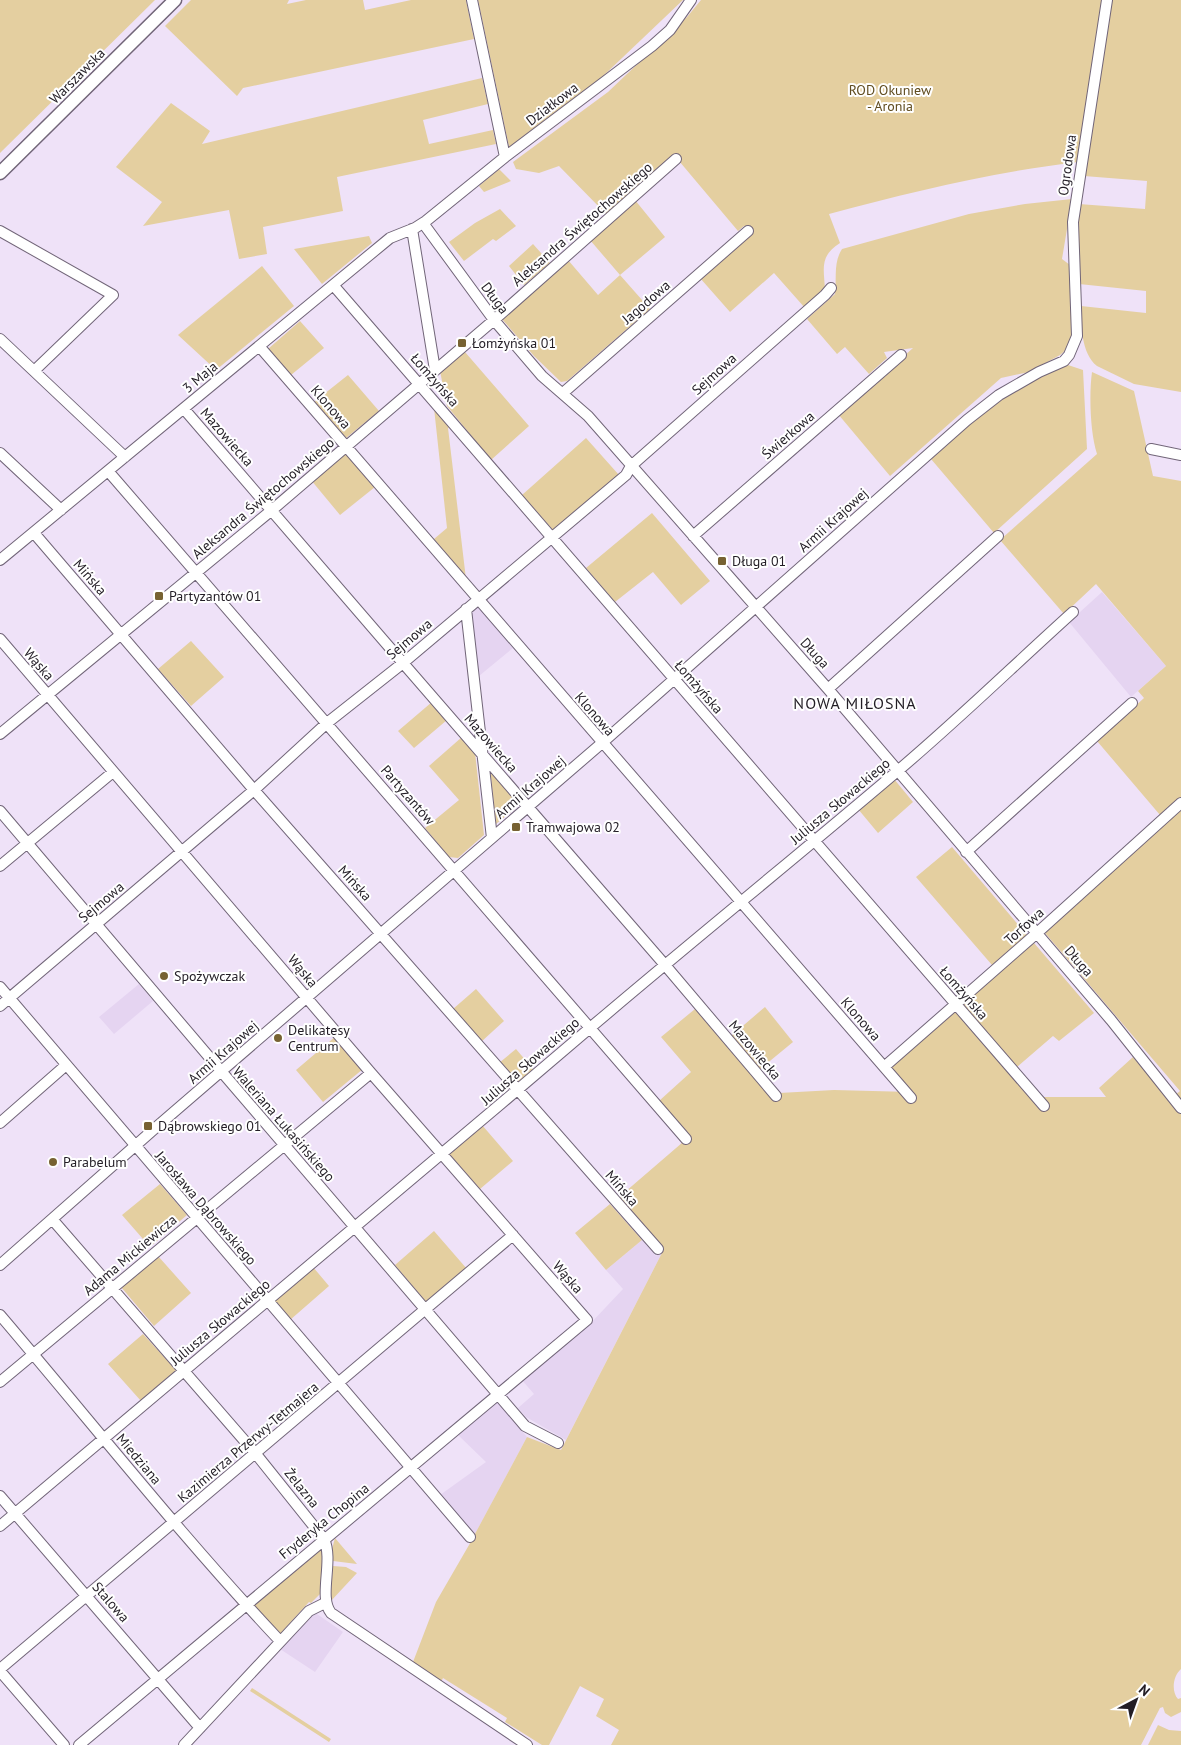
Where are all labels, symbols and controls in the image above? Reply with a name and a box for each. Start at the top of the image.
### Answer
street label: Warszawska [45,44,109,108]
street label: Działkowa [522,78,582,130]
park label: ROD Okuniew - Aronia [849,81,932,115]
street label: Ogrodowa [1054,133,1080,197]
street label: Aleksandra Świętochowskiego [508,158,656,290]
street label: Jagodowa [617,276,674,329]
street label: Długa [477,279,513,318]
place label: Łomżyńska 01 [472,334,556,352]
marker: Łomżyńska 01 [456,337,468,349]
street label: Sejmowa [688,349,740,399]
street label: Łomżyńska [407,350,463,411]
street label: 3 Maja [179,357,221,397]
street label: Klonowa [307,381,355,433]
street label: Mazowiecka [196,404,258,470]
street label: Świerkowa [758,407,818,463]
street label: Aleksandra Świętochowskiego [188,433,338,563]
street label: Armii Krajowej [794,484,872,556]
place label: Długa 01 [732,552,786,570]
street label: Mińska [69,555,111,599]
marker: Długa 01 [716,555,728,567]
place label: Partyzantów 01 [169,587,261,605]
marker: Partyzantów 01 [153,590,165,602]
street label: Sejmowa [382,615,436,663]
street label: Długa [797,634,834,672]
street label: Wąska [20,644,58,684]
street label: Łomżyńska [671,657,727,718]
street label: Klonowa [571,688,619,740]
district label: NOWA MIŁOSNA [793,693,917,713]
street label: Mazowiecka [460,710,522,776]
street label: Armii Krajowej [491,752,569,822]
street label: Juliusza Słowackiego [786,754,894,849]
street label: Partyzantów [377,761,439,829]
place label: Tramwajowa 02 [526,818,620,836]
marker: Tramwajowa 02 [510,821,522,833]
street label: Mińska [334,861,376,905]
street label: Sejmowa [74,878,128,926]
street label: Torfowa [1000,904,1048,948]
street label: Długa [1061,942,1097,980]
street label: Wąska [284,951,322,991]
street label: Łomżyńska [936,963,992,1024]
place label: Spożywczak [174,967,245,985]
marker: Spożywczak [158,970,170,982]
street label: Klonowa [837,993,885,1045]
street label: Juliusza Słowackiego [476,1013,583,1109]
street label: Mazowiecka [725,1016,785,1084]
street label: Armii Krajowej [184,1017,262,1087]
place label: Delikatesy Centrum [288,1021,350,1055]
marker: Delikatesy Centrum [272,1032,284,1044]
street label: Waleriana Łukasińskiego [229,1063,339,1185]
place label: Dąbrowskiego 01 [158,1117,261,1135]
marker: Dąbrowskiego 01 [142,1120,154,1132]
street label: Jarosława Dąbrowskiego [151,1146,261,1269]
place label: Parabelum [63,1153,127,1171]
marker: Parabelum [47,1156,59,1168]
street label: Mińska [601,1166,643,1210]
street label: Adama Mickiewicza [80,1211,180,1299]
street label: Wąska [549,1257,587,1297]
street label: Juliusza Słowackiego [166,1275,274,1370]
street label: Kazimierza Przerwy-Tetmajera [174,1378,322,1506]
street label: Miedziana [112,1430,166,1488]
street label: Żelazna [281,1464,323,1512]
street label: Fryderyka Chopina [275,1479,373,1563]
street label: Stalowa [89,1578,134,1626]
north arrow [1111,1675,1161,1725]
text: N [1135,1680,1154,1700]

